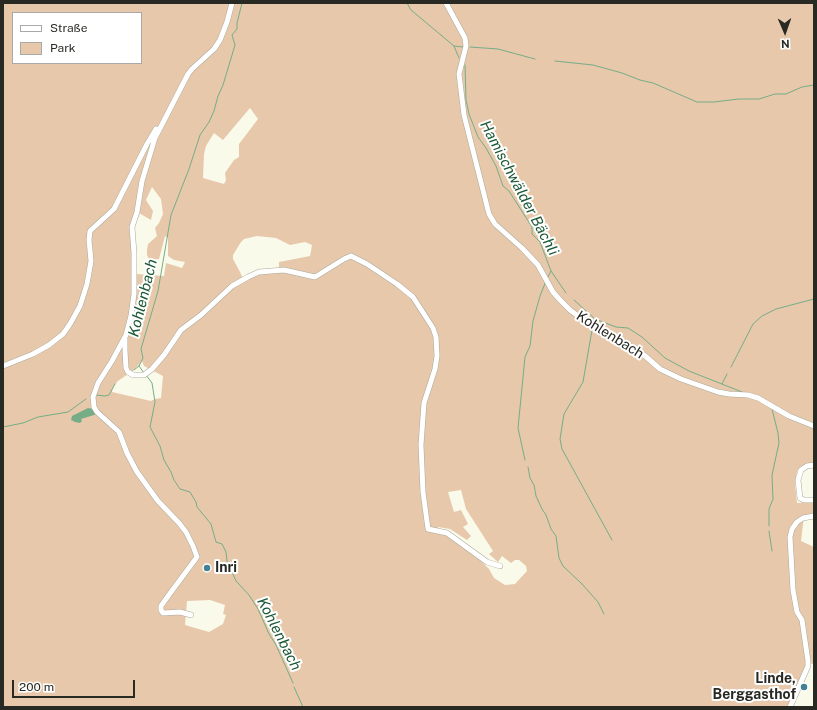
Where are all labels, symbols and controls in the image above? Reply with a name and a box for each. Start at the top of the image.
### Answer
legend [12,12,142,64]
north arrow [765,12,805,52]
text: Straße [50,21,87,35]
text: N [781,38,790,50]
text: Park [50,41,76,55]
water label: Hamischwälder Bächli [476,118,562,258]
water label: Kohlenbach [125,257,161,339]
street label: Kohlenbach [573,308,647,362]
place label: Inri [215,560,237,576]
marker: Inri [202,563,212,573]
water label: Kohlenbach [253,595,305,673]
place label: Linde, Berggasthof [713,671,796,704]
scale bar [14,672,137,698]
text: 200 m [19,680,54,694]
marker: Linde, Berggasthof [799,682,809,692]

